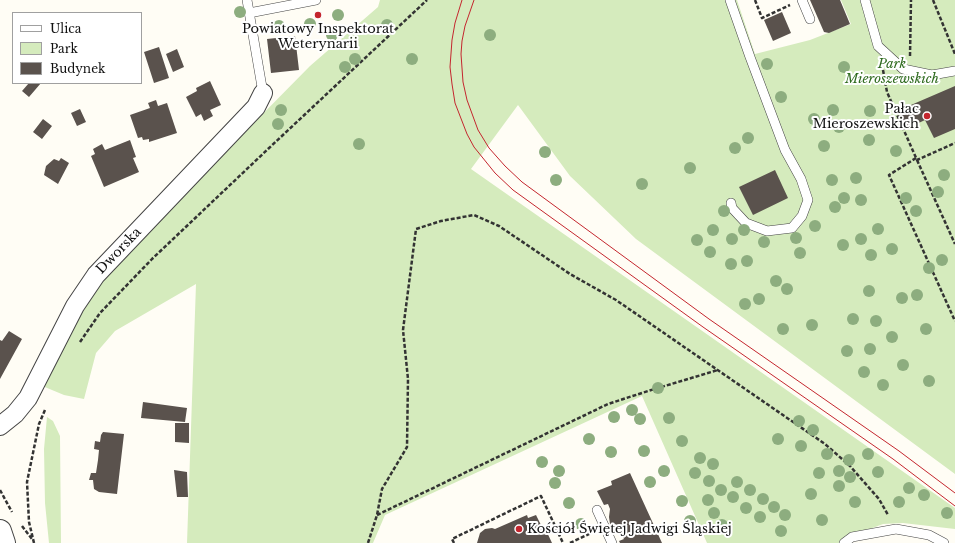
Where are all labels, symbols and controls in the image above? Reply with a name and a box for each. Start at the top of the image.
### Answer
marker: Powiatowy Inspektorat Weterynarii [313,10,323,20]
legend [12,12,142,84]
text: Ulica [50,21,81,36]
place label: Powiatowy Inspektorat Weterynarii [242,21,394,52]
text: Park [50,41,78,56]
park label: Park Mieroszewskich [845,56,939,87]
text: Budynek [50,61,105,76]
place label: Pałac Mieroszewskich [813,101,919,132]
marker: Pałac Mieroszewskich [922,111,932,121]
street label: Dworska [93,225,145,277]
place label: Kościół Świętej Jadwigi Śląskiej [527,521,732,537]
marker: Kościół Świętej Jadwigi Śląskiej [514,524,524,534]

